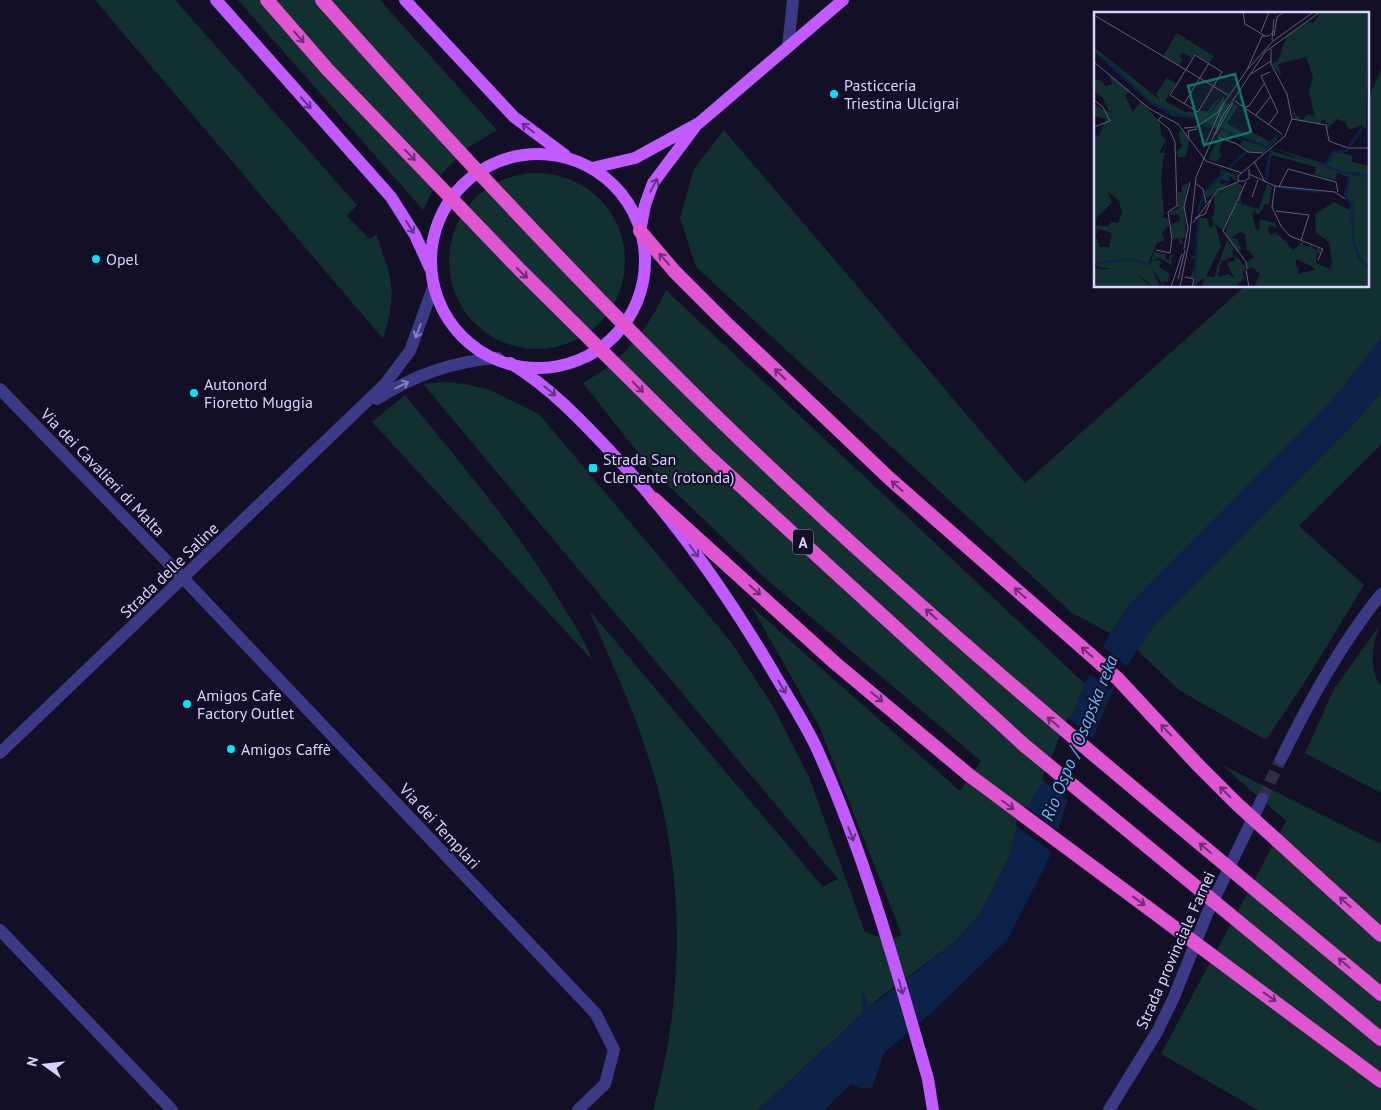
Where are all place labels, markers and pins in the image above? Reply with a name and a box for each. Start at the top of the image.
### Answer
place label: Pasticceria Triestina Ulcigrai [844,75,959,113]
marker: Pasticceria Triestina Ulcigrai [828,88,840,100]
place label: Opel [106,249,139,269]
marker: Opel [90,253,102,265]
place label: Autonord Fioretto Muggia [204,374,313,412]
marker: Autonord Fioretto Muggia [188,387,200,399]
place label: Strada San Clemente (rotonda) [603,449,735,487]
marker: Strada San Clemente (rotonda) [587,462,599,474]
place label: Amigos Cafe Factory Outlet [197,685,295,723]
marker: Amigos Cafe Factory Outlet [181,698,193,710]
place label: Amigos Caffè [241,739,331,759]
marker: Amigos Caffè [225,743,237,755]

